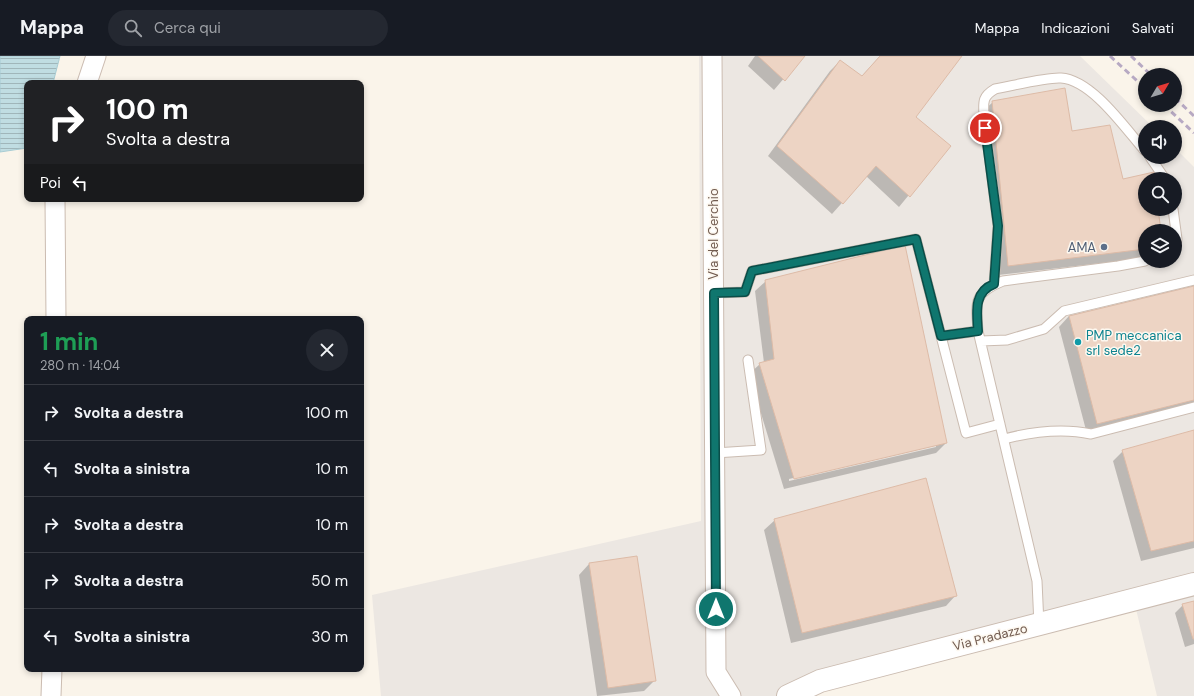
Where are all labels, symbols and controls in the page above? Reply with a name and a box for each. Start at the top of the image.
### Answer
search box [108,10,388,46]
text: Mappa [20,15,84,40]
icon: search [122,17,144,39]
text: Cerca qui [154,18,221,38]
text: Mappa [975,19,1019,37]
text: Indicazioni [1041,19,1110,37]
text: Salvati [1132,19,1174,37]
north arrow [1138,68,1182,112]
map controls [1138,68,1182,268]
text: 100 m [106,91,189,128]
icon: right [40,96,92,148]
pin [968,111,1002,145]
icon: arrive [974,117,996,139]
button: sound [1138,120,1182,164]
text: Svolta a destra [106,127,230,151]
icon: left [69,172,91,194]
button: search [1138,172,1182,216]
text: Poi [40,173,61,193]
street label: Via del Cerchio [705,188,722,280]
button: layers [1138,224,1182,268]
place label: AMA [1068,239,1096,256]
marker: AMA [1099,242,1109,252]
text: 1 min [40,326,98,357]
place label: PMP meccanica srl sede2 [1086,327,1181,359]
button: close [306,329,348,371]
marker: PMP meccanica srl sede2 [1073,337,1083,347]
text: 280 m · 14:04 [40,357,120,374]
icon: right [40,402,62,424]
text: Svolta a destra [74,403,184,423]
text: 100 m [305,403,348,423]
icon: left [40,458,62,480]
text: Svolta a sinistra [74,459,190,479]
text: 10 m [316,459,348,479]
icon: right [40,514,62,536]
text: Svolta a destra [74,515,184,535]
text: 10 m [316,515,348,535]
icon: right [40,570,62,592]
text: Svolta a destra [74,571,184,591]
text: 50 m [311,571,348,591]
position arrow [695,588,737,630]
street label: Via Pradazzo [951,619,1030,655]
icon: left [40,626,62,648]
text: Svolta a sinistra [74,627,190,647]
text: 30 m [312,627,348,647]

